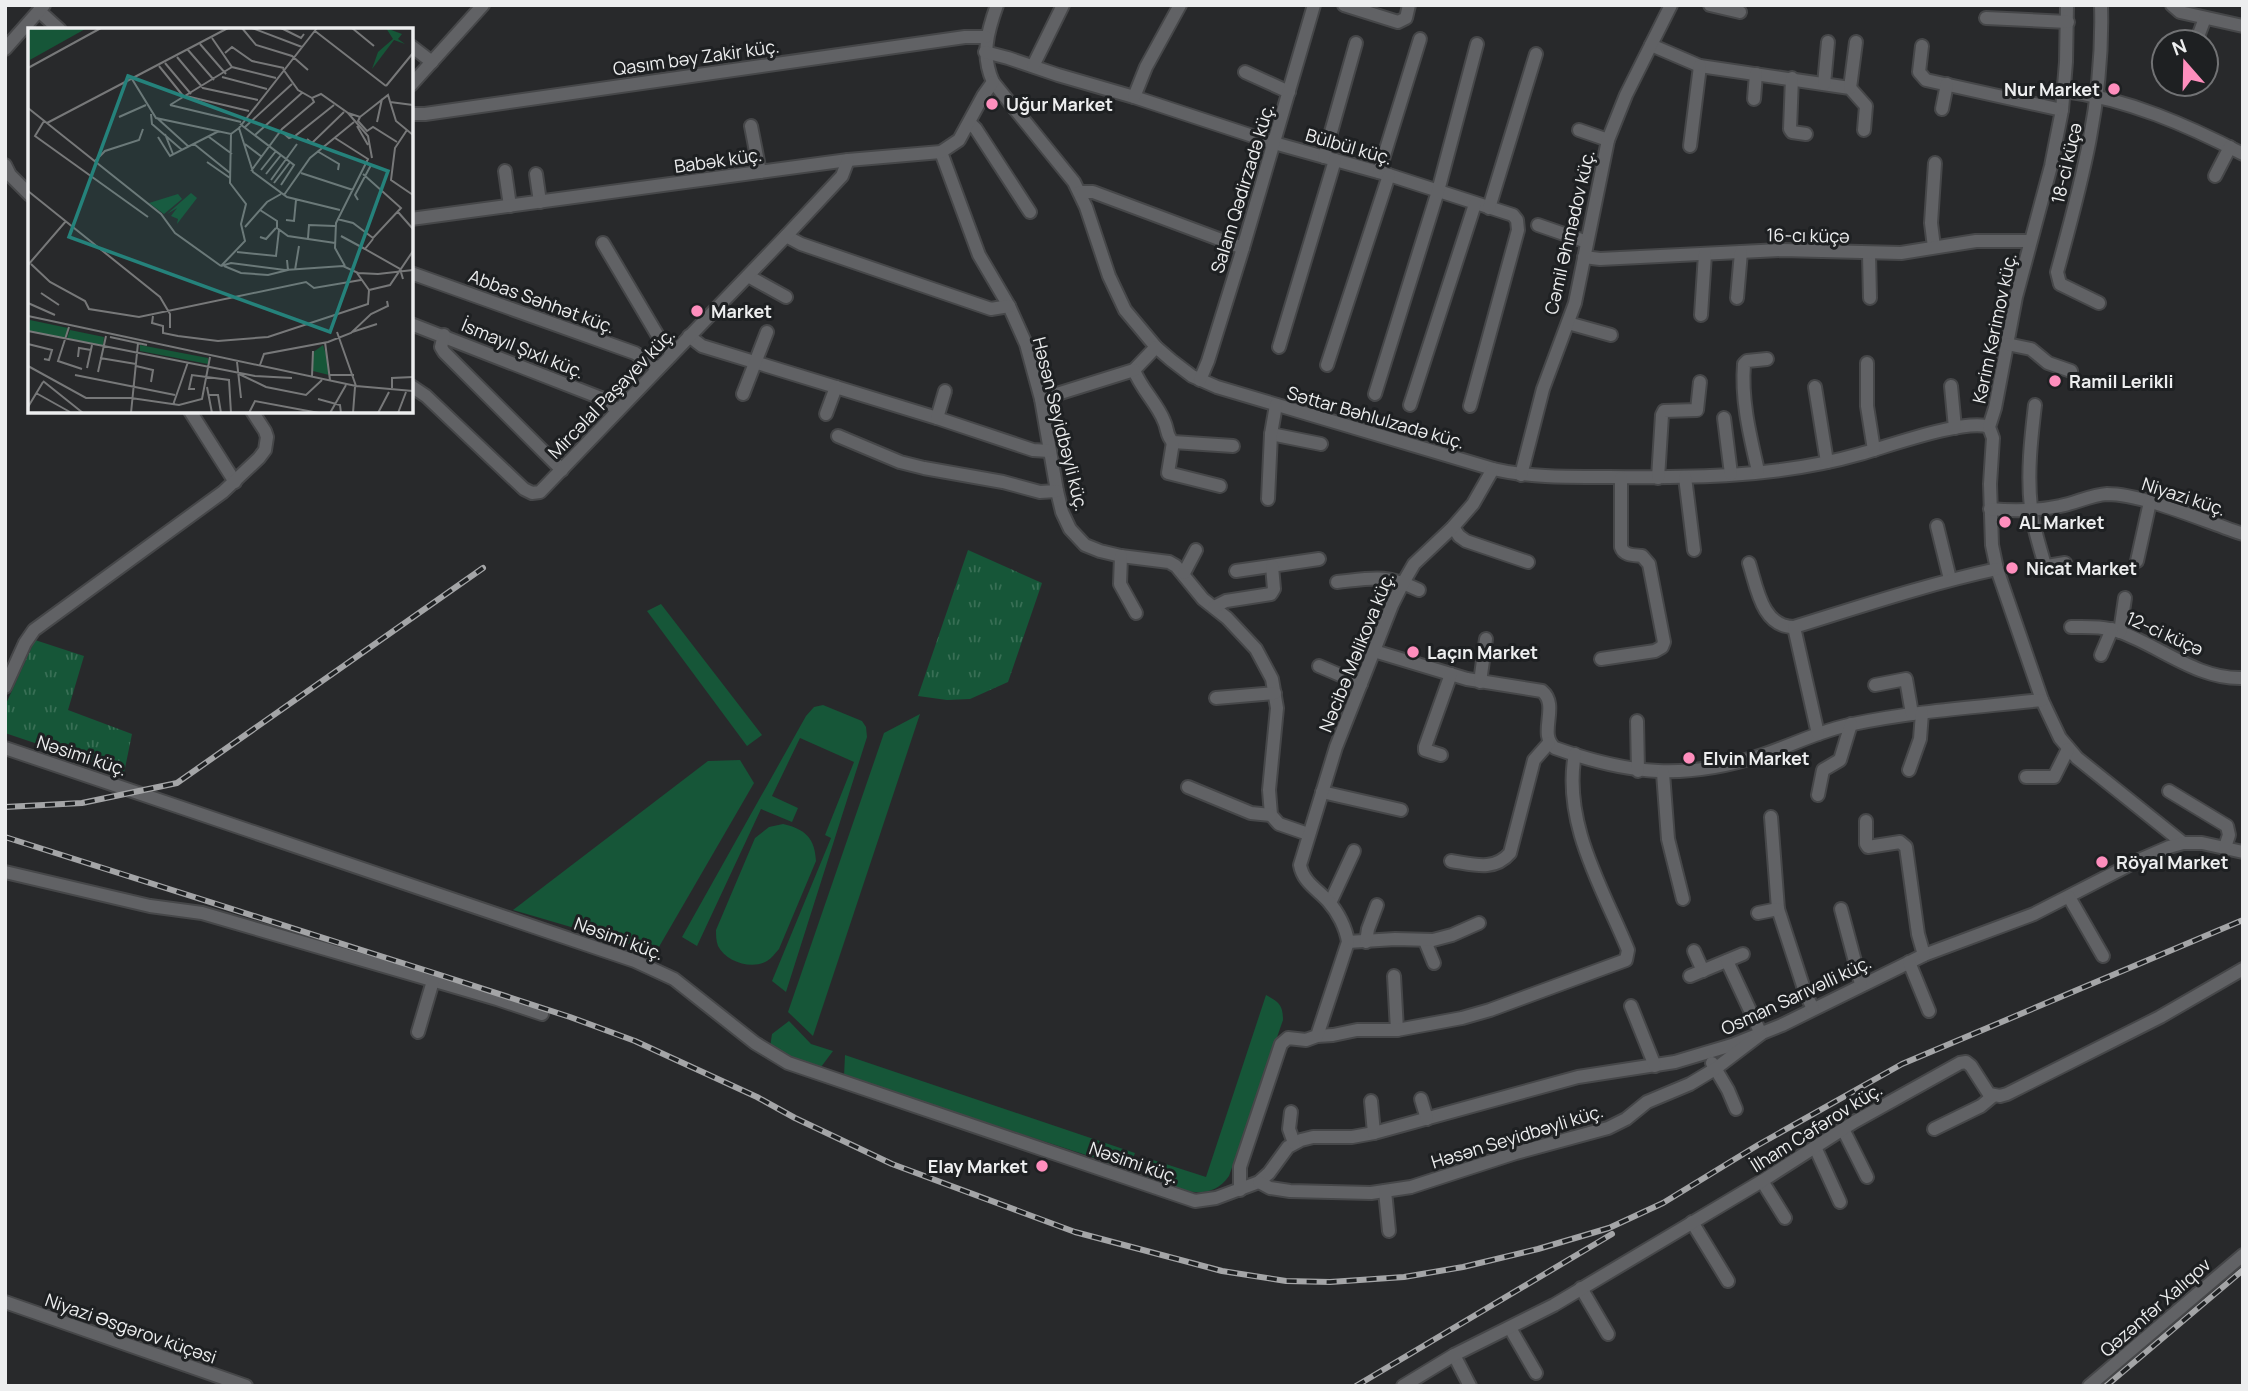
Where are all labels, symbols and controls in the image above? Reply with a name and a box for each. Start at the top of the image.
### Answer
inset map [28,28,413,413]
north arrow [2150,28,2220,98]
text: N [2168,32,2190,62]
street label: Qasım bəy Zakir küç. [611,33,781,81]
place label: Nur Market [2004,77,2100,101]
marker: Nur Market [2106,81,2122,97]
place label: Uğur Market [1006,92,1113,116]
marker: Uğur Market [984,96,1000,112]
street label: Salam Qədirzadə küç. [1205,100,1279,276]
street label: 18-ci küçə [2045,120,2087,206]
street label: Bülbül küç. [1303,122,1395,170]
street label: Babək küç. [672,142,764,178]
street label: Cəmil Əhmədov küç. [1538,147,1600,317]
street label: 16-cı küçə [1766,222,1850,248]
street label: Kərim Kərimov küç. [1966,251,2022,405]
street label: Abbas Səhhət küç. [466,263,618,339]
place label: Market [711,299,772,323]
marker: Market [689,303,705,319]
street label: İsmayıl Şıxlı küç. [458,312,588,384]
street label: Mircəlal Paşayev küç. [542,322,680,464]
street label: Həsən Seyidbəyli küç. [1028,334,1094,514]
place label: Ramil Lerikli [2069,369,2174,393]
marker: Ramil Lerikli [2047,373,2063,389]
street label: Səttar Bəhlulzadə küç. [1284,380,1468,454]
street label: Niyazi küç. [2139,471,2229,521]
place label: AL Market [2019,510,2104,534]
marker: AL Market [1997,514,2013,530]
place label: Nicat Market [2026,556,2137,580]
marker: Nicat Market [2004,560,2020,576]
street label: Nəcibə Məlikova küç. [1313,568,1399,736]
street label: 12-ci küçə [2123,605,2207,661]
place label: Laçın Market [1427,640,1538,664]
marker: Laçın Market [1405,644,1421,660]
street label: Nəsimi küç. [34,729,130,781]
place label: Elvin Market [1703,746,1810,770]
marker: Elvin Market [1681,750,1697,766]
place label: Röyal Market [2116,850,2228,874]
marker: Röyal Market [2094,854,2110,870]
street label: Nəsimi küç. [571,911,667,965]
street label: Osman Sarıvəlli küç. [1717,950,1875,1040]
street label: İlham Cəfərov küç. [1746,1077,1886,1177]
street label: Həsən Seyidbəyli küç. [1428,1098,1606,1174]
street label: Nəsimi küç. [1086,1135,1182,1189]
place label: Elay Market [928,1154,1028,1178]
marker: Elay Market [1034,1158,1050,1174]
street label: Qəzənfər Xalıqov [2095,1252,2215,1362]
street label: Niyazi Əsgərov küçəsi [42,1287,220,1369]

